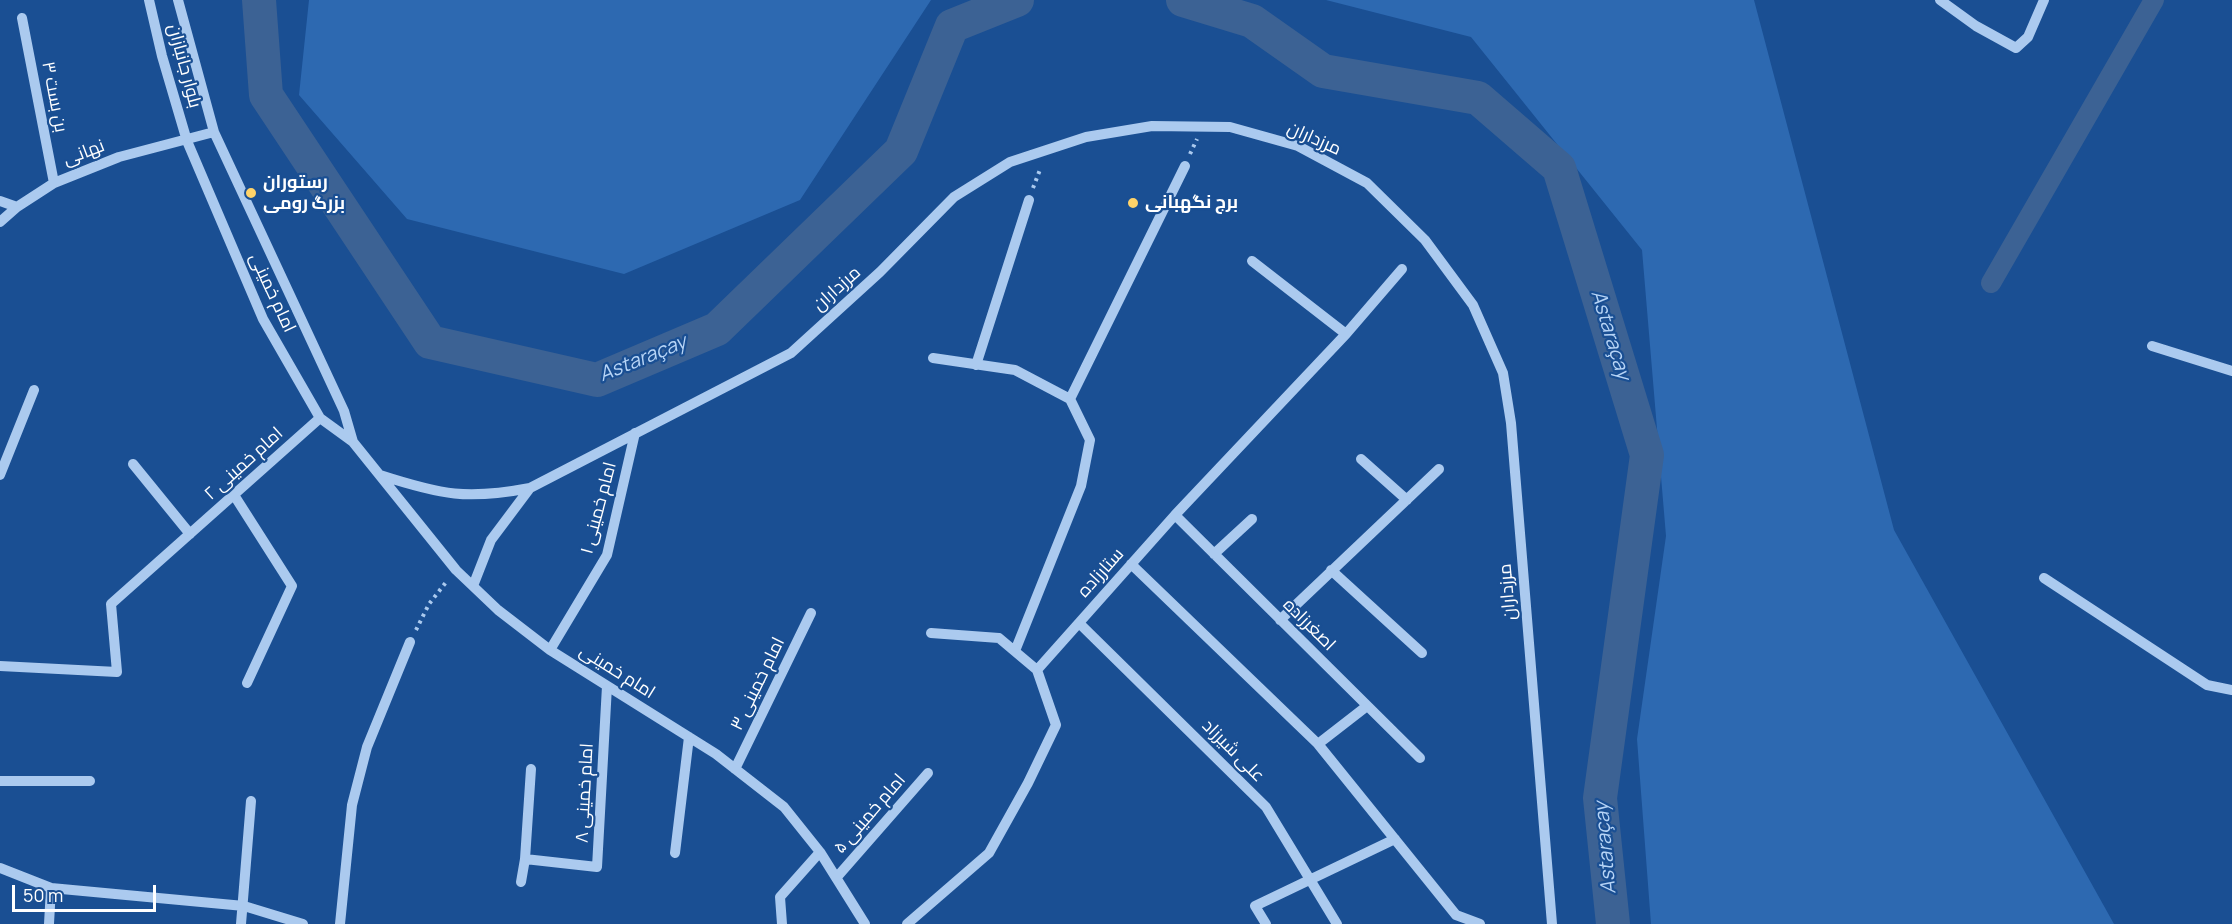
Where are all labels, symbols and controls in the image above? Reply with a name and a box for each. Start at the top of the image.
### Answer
street label: بلوار جانبازان [162,22,206,110]
street label: بن بست ۳ [37,60,71,134]
street label: مرزداران [1284,118,1344,160]
street label: نهانی [60,135,108,171]
place label: رستوران بزرگ رومی [263,172,345,214]
marker: رستوران بزرگ رومی [244,186,258,200]
place label: برج نگهبانی [1145,192,1238,214]
marker: برج نگهبانی [1126,196,1140,210]
street label: امام خمینی [244,250,300,336]
street label: مرزداران [809,262,865,316]
water label: Astaraçay [1585,287,1635,383]
water label: Astaraçay [596,331,690,387]
street label: امام خمینی ۲ [200,423,288,505]
street label: امام خمینی ۱ [576,460,622,556]
street label: ستارزاده [1073,544,1129,602]
street label: مرزداران [1495,563,1521,621]
street label: اصغرزاده [1278,594,1340,656]
street label: امام خمینی ۳ [726,634,790,734]
street label: امام خمینی [575,640,659,704]
street label: علی شیرزاد [1197,715,1269,787]
street label: امام خمینی ۸ [572,742,598,844]
street label: امام خمینی ۵ [829,770,911,858]
water label: Astaraçay [1590,801,1622,895]
scale bar [15,873,159,911]
text: 50 m [23,883,63,907]

